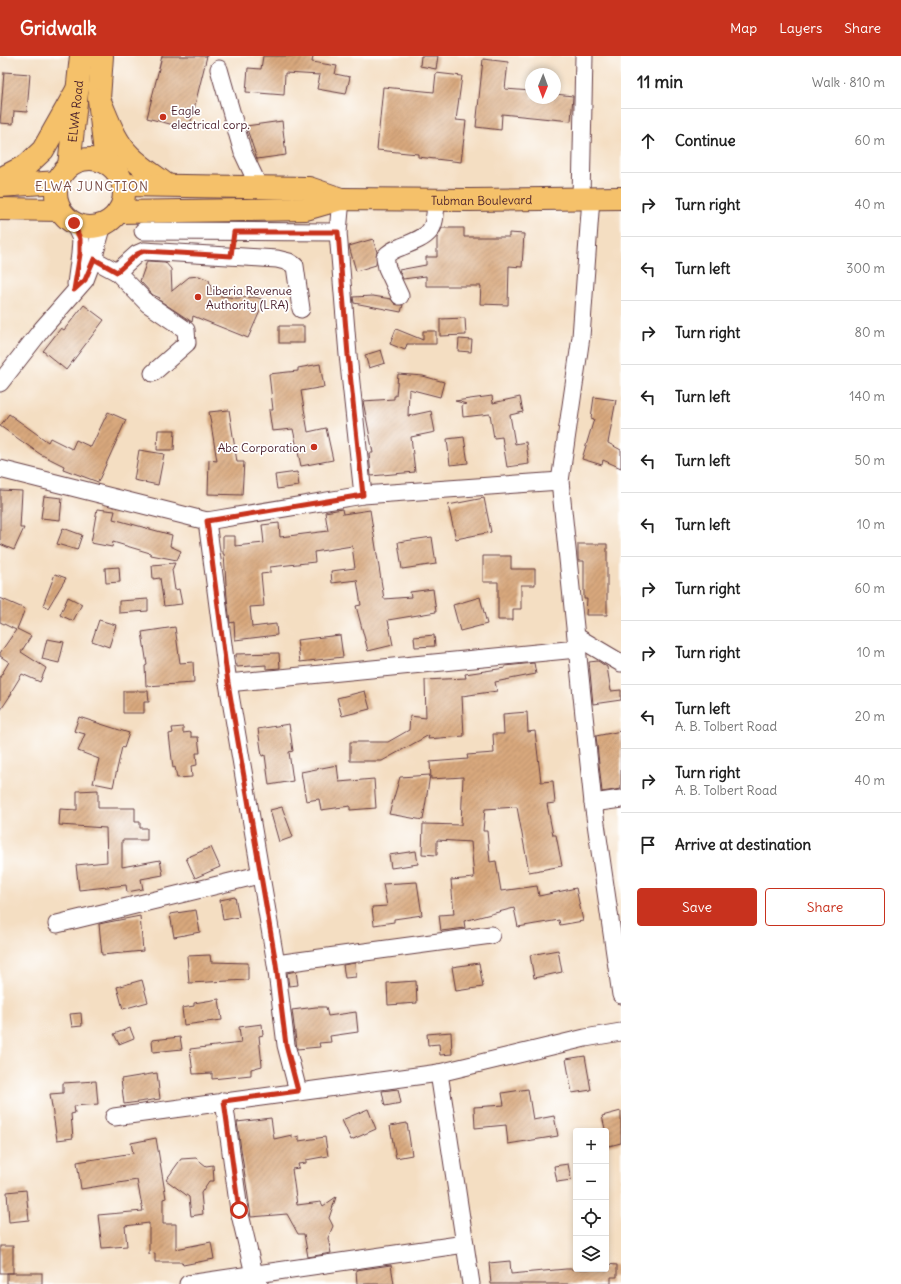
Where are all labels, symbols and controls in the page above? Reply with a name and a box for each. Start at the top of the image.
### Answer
text: Gridwalk [20,16,97,40]
text: Map [730,19,757,37]
text: Layers [779,19,822,37]
text: Share [844,19,881,37]
north arrow [525,68,561,104]
text: 11 min [637,71,683,93]
text: Walk · 810 m [812,74,885,91]
street label: ELWA Road [64,80,86,143]
place label: Eagle electrical corp. [171,103,250,132]
marker: Eagle electrical corp. [158,112,168,122]
icon: ahead [637,130,659,152]
text: Continue [675,131,736,150]
text: 60 m [854,132,885,149]
district label: ELWA JUNCTION [35,178,149,195]
street label: Tubman Boulevard [431,192,532,208]
icon: right [637,194,659,216]
text: Turn right [675,195,740,214]
text: 40 m [854,196,885,213]
route end [65,214,83,232]
icon: left [637,258,659,280]
text: Turn left [675,259,730,278]
text: 300 m [846,260,885,277]
place label: Liberia Revenue Authority (LRA) [206,283,292,312]
marker: Liberia Revenue Authority (LRA) [193,292,203,302]
icon: right [637,322,659,344]
text: Turn right [675,323,740,342]
text: 80 m [854,324,885,341]
icon: left [637,386,659,408]
text: Turn left [675,387,730,406]
text: 140 m [849,388,885,405]
place label: Abc Corporation [218,440,306,455]
marker: Abc Corporation [309,442,319,452]
icon: left [637,450,659,472]
text: Turn left [675,451,730,470]
text: 50 m [854,452,885,469]
icon: left [637,514,659,536]
text: Turn left [675,515,730,534]
text: 10 m [857,516,885,533]
icon: right [637,578,659,600]
text: Turn right [675,579,740,598]
text: 60 m [854,580,885,597]
icon: right [637,642,659,664]
text: Turn right [675,643,740,662]
text: 10 m [857,644,885,661]
text: Turn left [675,699,730,718]
icon: left [637,706,659,728]
text: 20 m [855,708,885,725]
text: A. B. Tolbert Road [675,718,777,735]
text: Turn right [675,763,740,782]
icon: right [637,770,659,792]
text: 40 m [854,772,885,789]
text: A. B. Tolbert Road [675,782,777,799]
icon: arrive [637,834,659,856]
text: Arrive at destination [675,835,811,854]
button: Save [637,888,757,926]
button: Share [765,888,885,926]
map controls [573,1128,609,1272]
button: + [573,1128,609,1164]
button: − [573,1164,609,1200]
button: locate [573,1200,609,1236]
route start [230,1201,248,1219]
button: layers [573,1236,609,1272]

